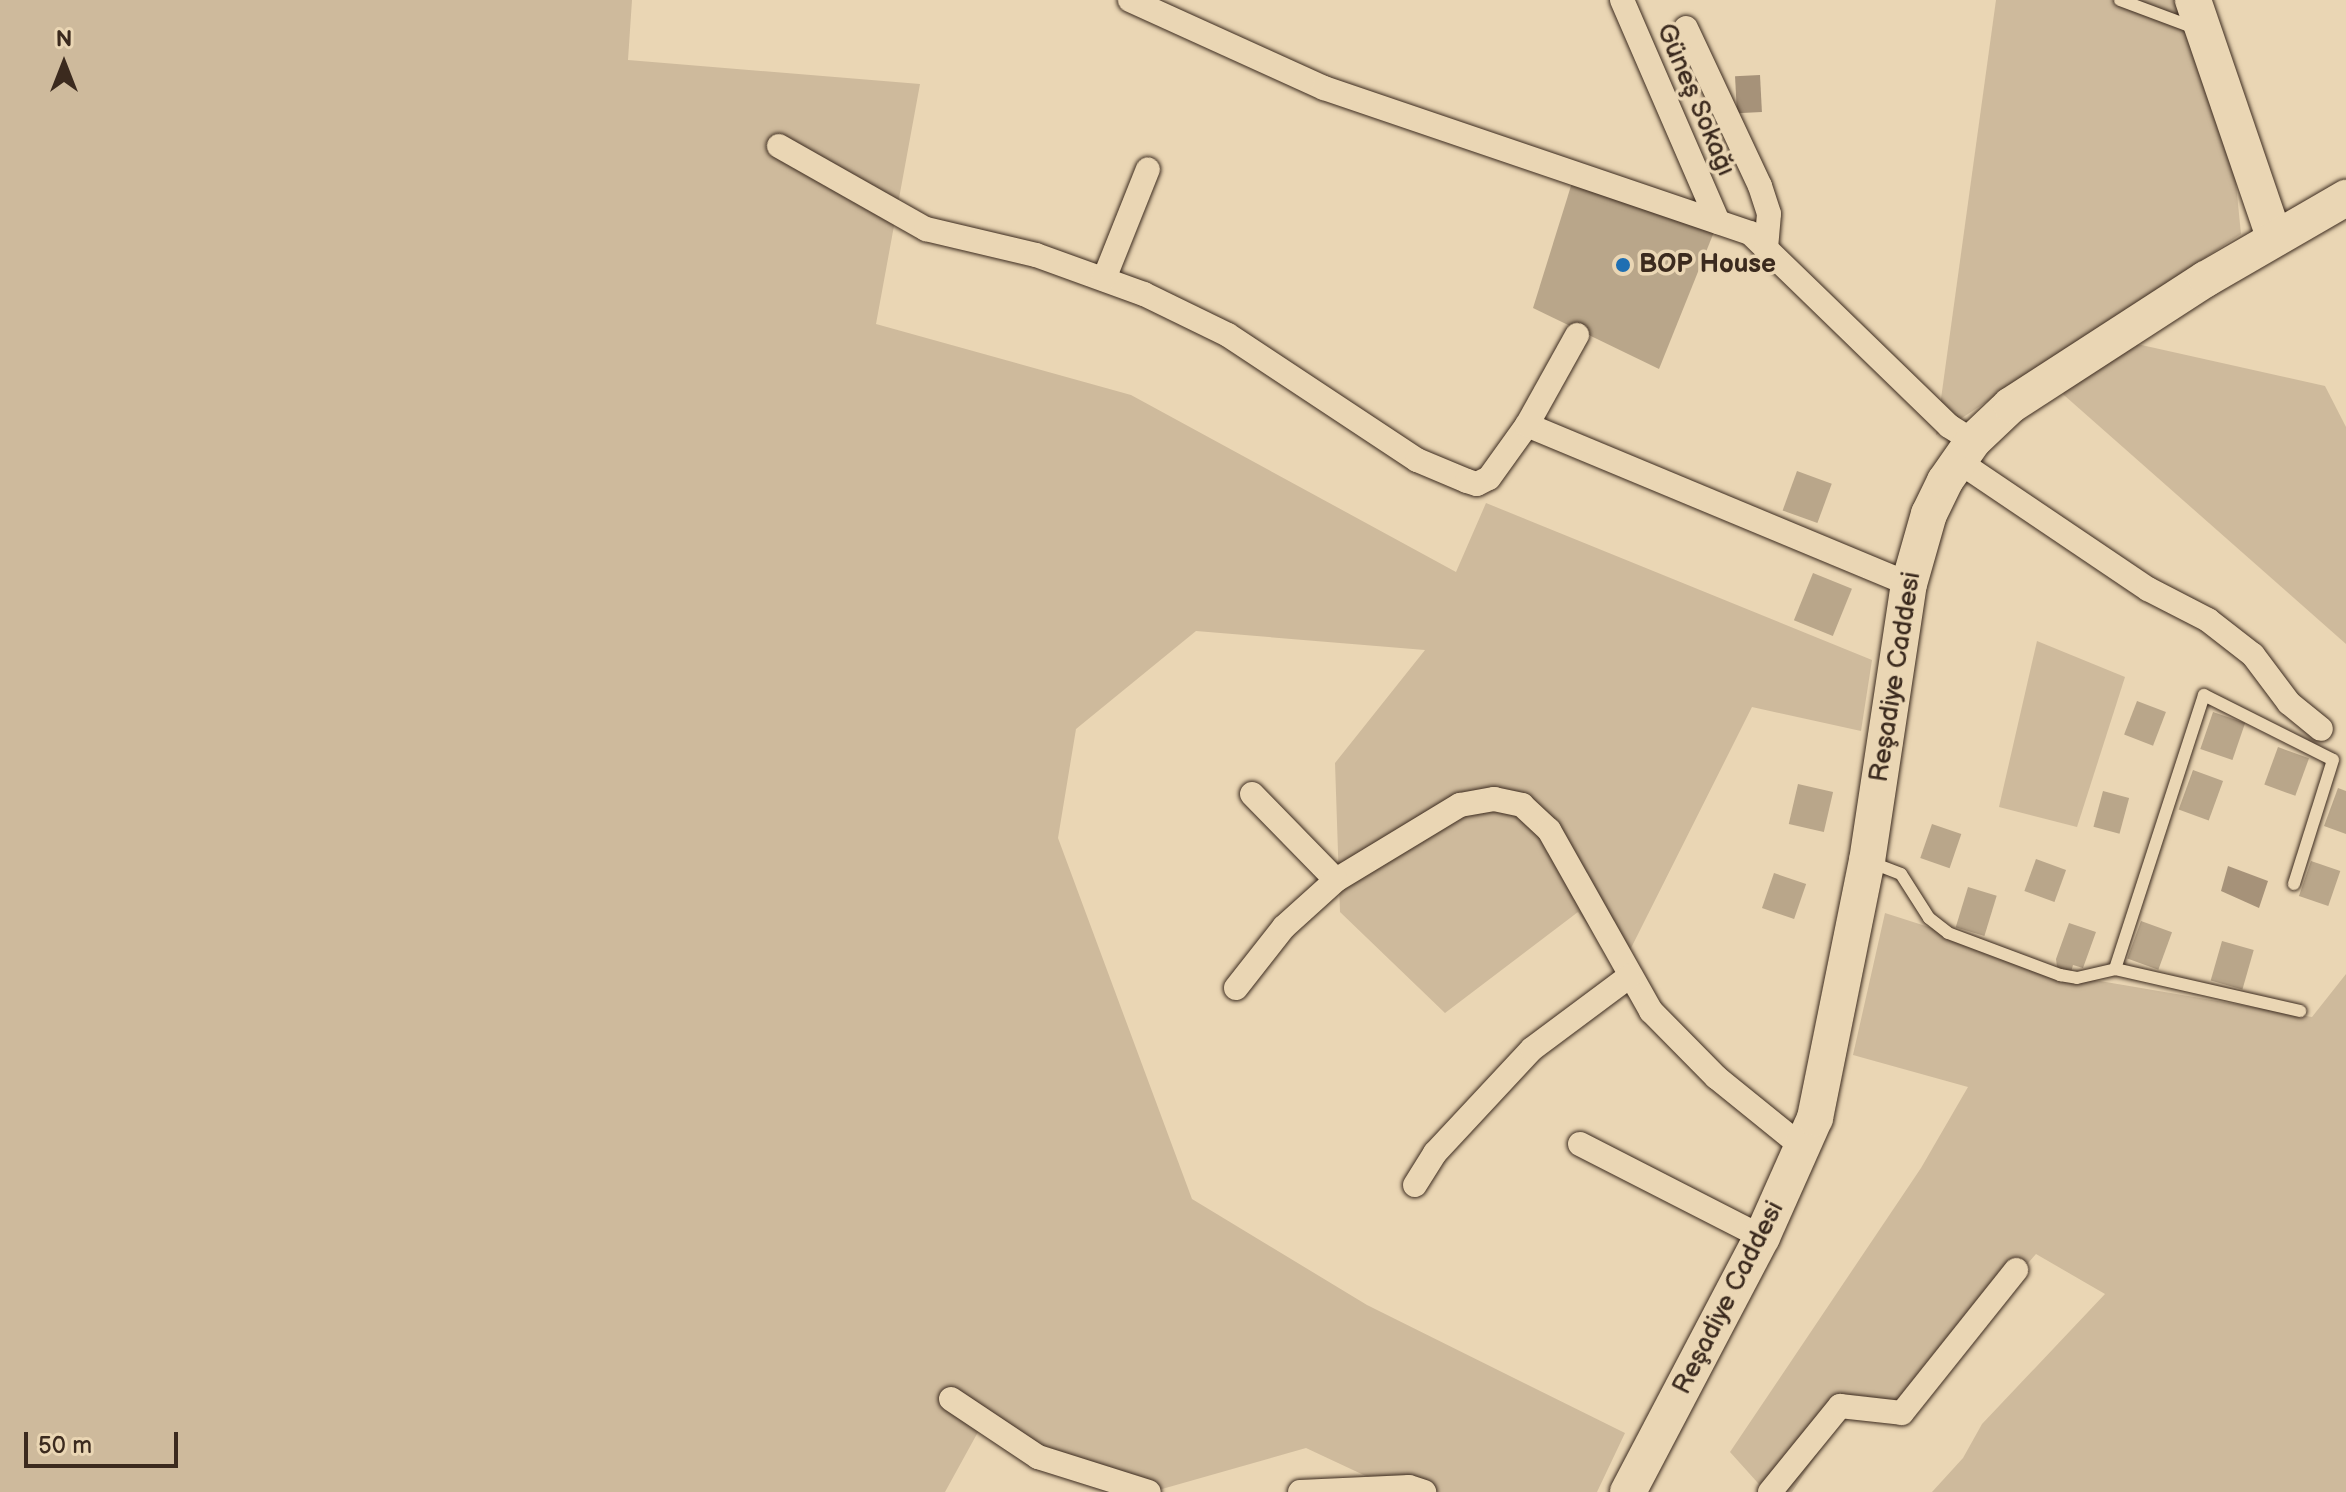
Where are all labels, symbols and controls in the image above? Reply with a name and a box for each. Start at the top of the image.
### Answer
street label: Güneş Sokağı [1649,19,1741,181]
north arrow [24,24,104,104]
text: N [56,26,72,53]
place label: BOP House [1639,249,1776,281]
marker: BOP House [1614,256,1632,274]
street label: Reşadiye Caddesi [1864,570,1928,784]
street label: Reşadiye Caddesi [1667,1196,1791,1400]
scale bar [28,1416,182,1466]
text: 50 m [38,1431,92,1460]

